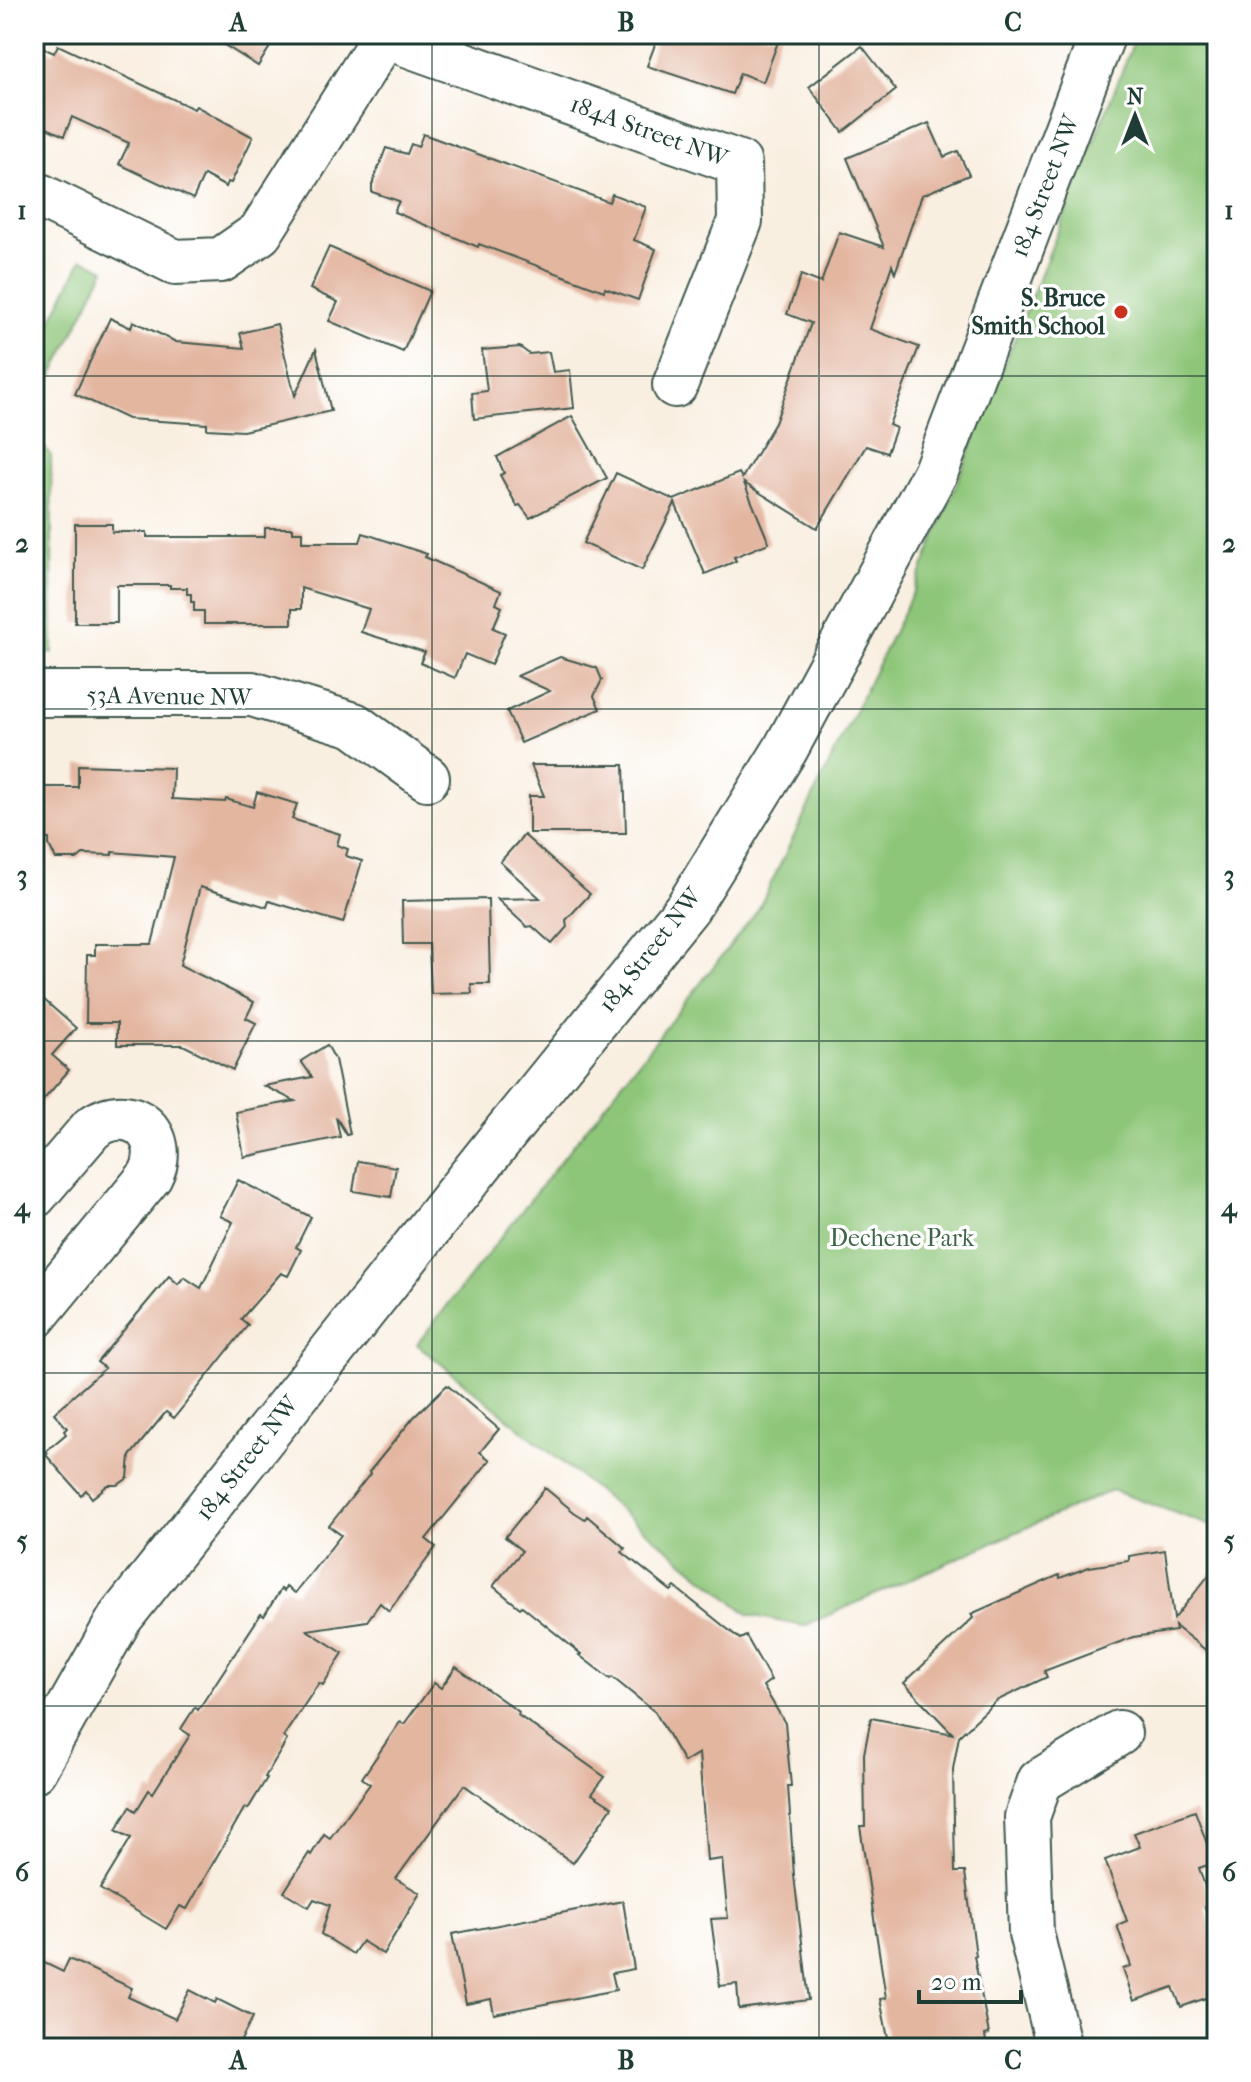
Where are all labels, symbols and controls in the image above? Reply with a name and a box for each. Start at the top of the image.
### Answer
text: A [228,7,248,38]
text: B [618,7,635,38]
text: C [1004,7,1022,38]
north arrow [1095,76,1175,156]
text: N [1127,84,1144,110]
street label: 184A Street NW [566,90,733,173]
street label: 184 Street NW [1005,110,1085,261]
text: 1 [17,195,27,226]
text: 1 [1224,195,1234,226]
place label: S. Bruce Smith School [971,284,1105,340]
marker: S. Bruce Smith School [1112,303,1130,321]
text: 2 [15,528,29,559]
text: 2 [1222,528,1236,559]
street label: 53A Avenue NW [86,681,253,711]
text: 3 [17,860,27,891]
text: 3 [1224,860,1234,891]
street label: 184 Street NW [593,881,708,1018]
text: 4 [13,1192,31,1224]
text: 4 [1220,1192,1238,1224]
park label: Dechene Park [830,1224,975,1252]
street label: 184 Street NW [190,1389,305,1526]
text: 5 [16,1525,28,1556]
text: 5 [1223,1525,1235,1556]
text: 6 [15,1857,30,1888]
text: 6 [1222,1857,1237,1888]
scale bar [919,1954,1021,2004]
text: 20 m [931,1968,982,1996]
text: A [228,2045,248,2076]
text: B [618,2045,635,2076]
text: C [1004,2045,1022,2076]

